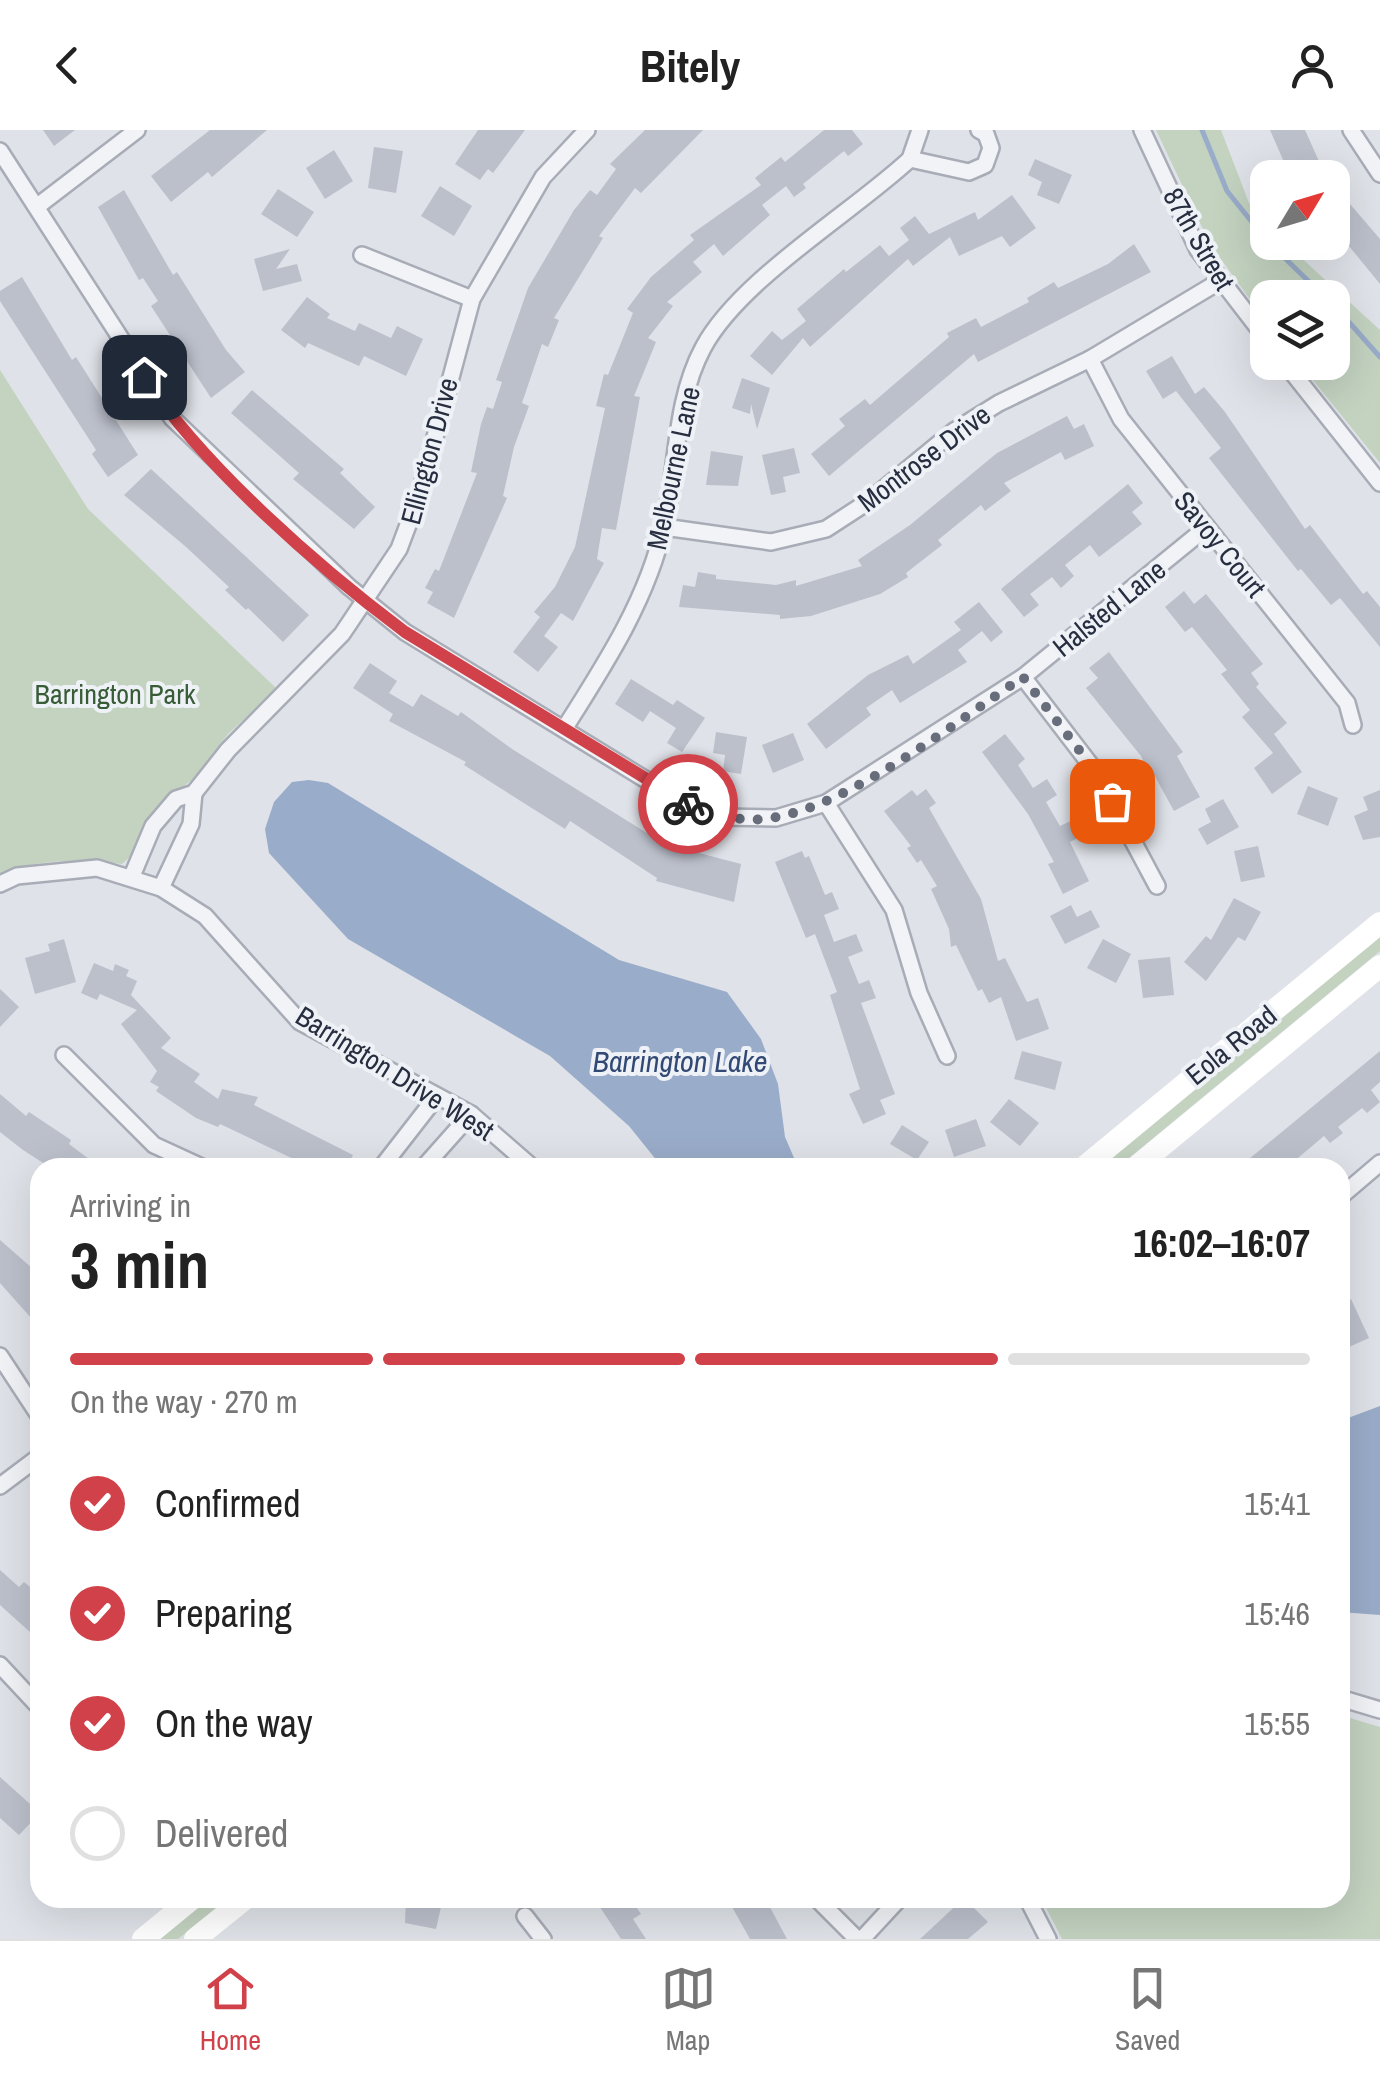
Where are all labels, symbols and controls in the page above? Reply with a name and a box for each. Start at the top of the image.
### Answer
text: Bitely [640,35,740,96]
icon: back [40,38,95,93]
icon: person [1285,38,1340,93]
north arrow [1250,160,1350,260]
map controls [1250,160,1350,380]
street label: 87th Street [1154,181,1244,297]
button: layers [1250,280,1350,380]
pin [102,335,187,420]
icon: home [117,350,172,405]
street label: Ellington Drive [391,373,467,529]
street label: Melbourne Lane [637,383,709,553]
street label: Montrose Drive [850,396,998,520]
street label: Savoy Court [1165,483,1275,605]
street label: Halsted Lane [1044,551,1174,665]
park label: Barrington Park [35,675,196,713]
courier [638,754,738,854]
pin [1070,759,1155,844]
icon: bag [1085,774,1140,829]
icon: bike [661,777,716,832]
street label: Eola Road [1177,996,1285,1094]
street label: Barrington Drive West [289,997,501,1149]
water label: Barrington Lake [592,1041,768,1081]
text: Arriving in [70,1184,191,1227]
text: 16:02–16:07 [1133,1218,1310,1269]
text: 3 min [70,1221,209,1308]
text: On the way · 270 m [70,1380,298,1423]
icon: check [70,1476,125,1531]
text: Confirmed [155,1478,300,1529]
text: 15:41 [1244,1482,1310,1525]
icon: check [70,1586,125,1641]
text: Preparing [155,1588,292,1639]
text: 15:46 [1244,1592,1310,1635]
icon: check [70,1696,125,1751]
text: On the way [155,1698,313,1749]
text: 15:55 [1244,1702,1310,1745]
text: Delivered [155,1808,288,1859]
tab: Home [200,1961,261,2059]
tab: Map [661,1961,716,2059]
tab: Saved [1115,1961,1180,2059]

